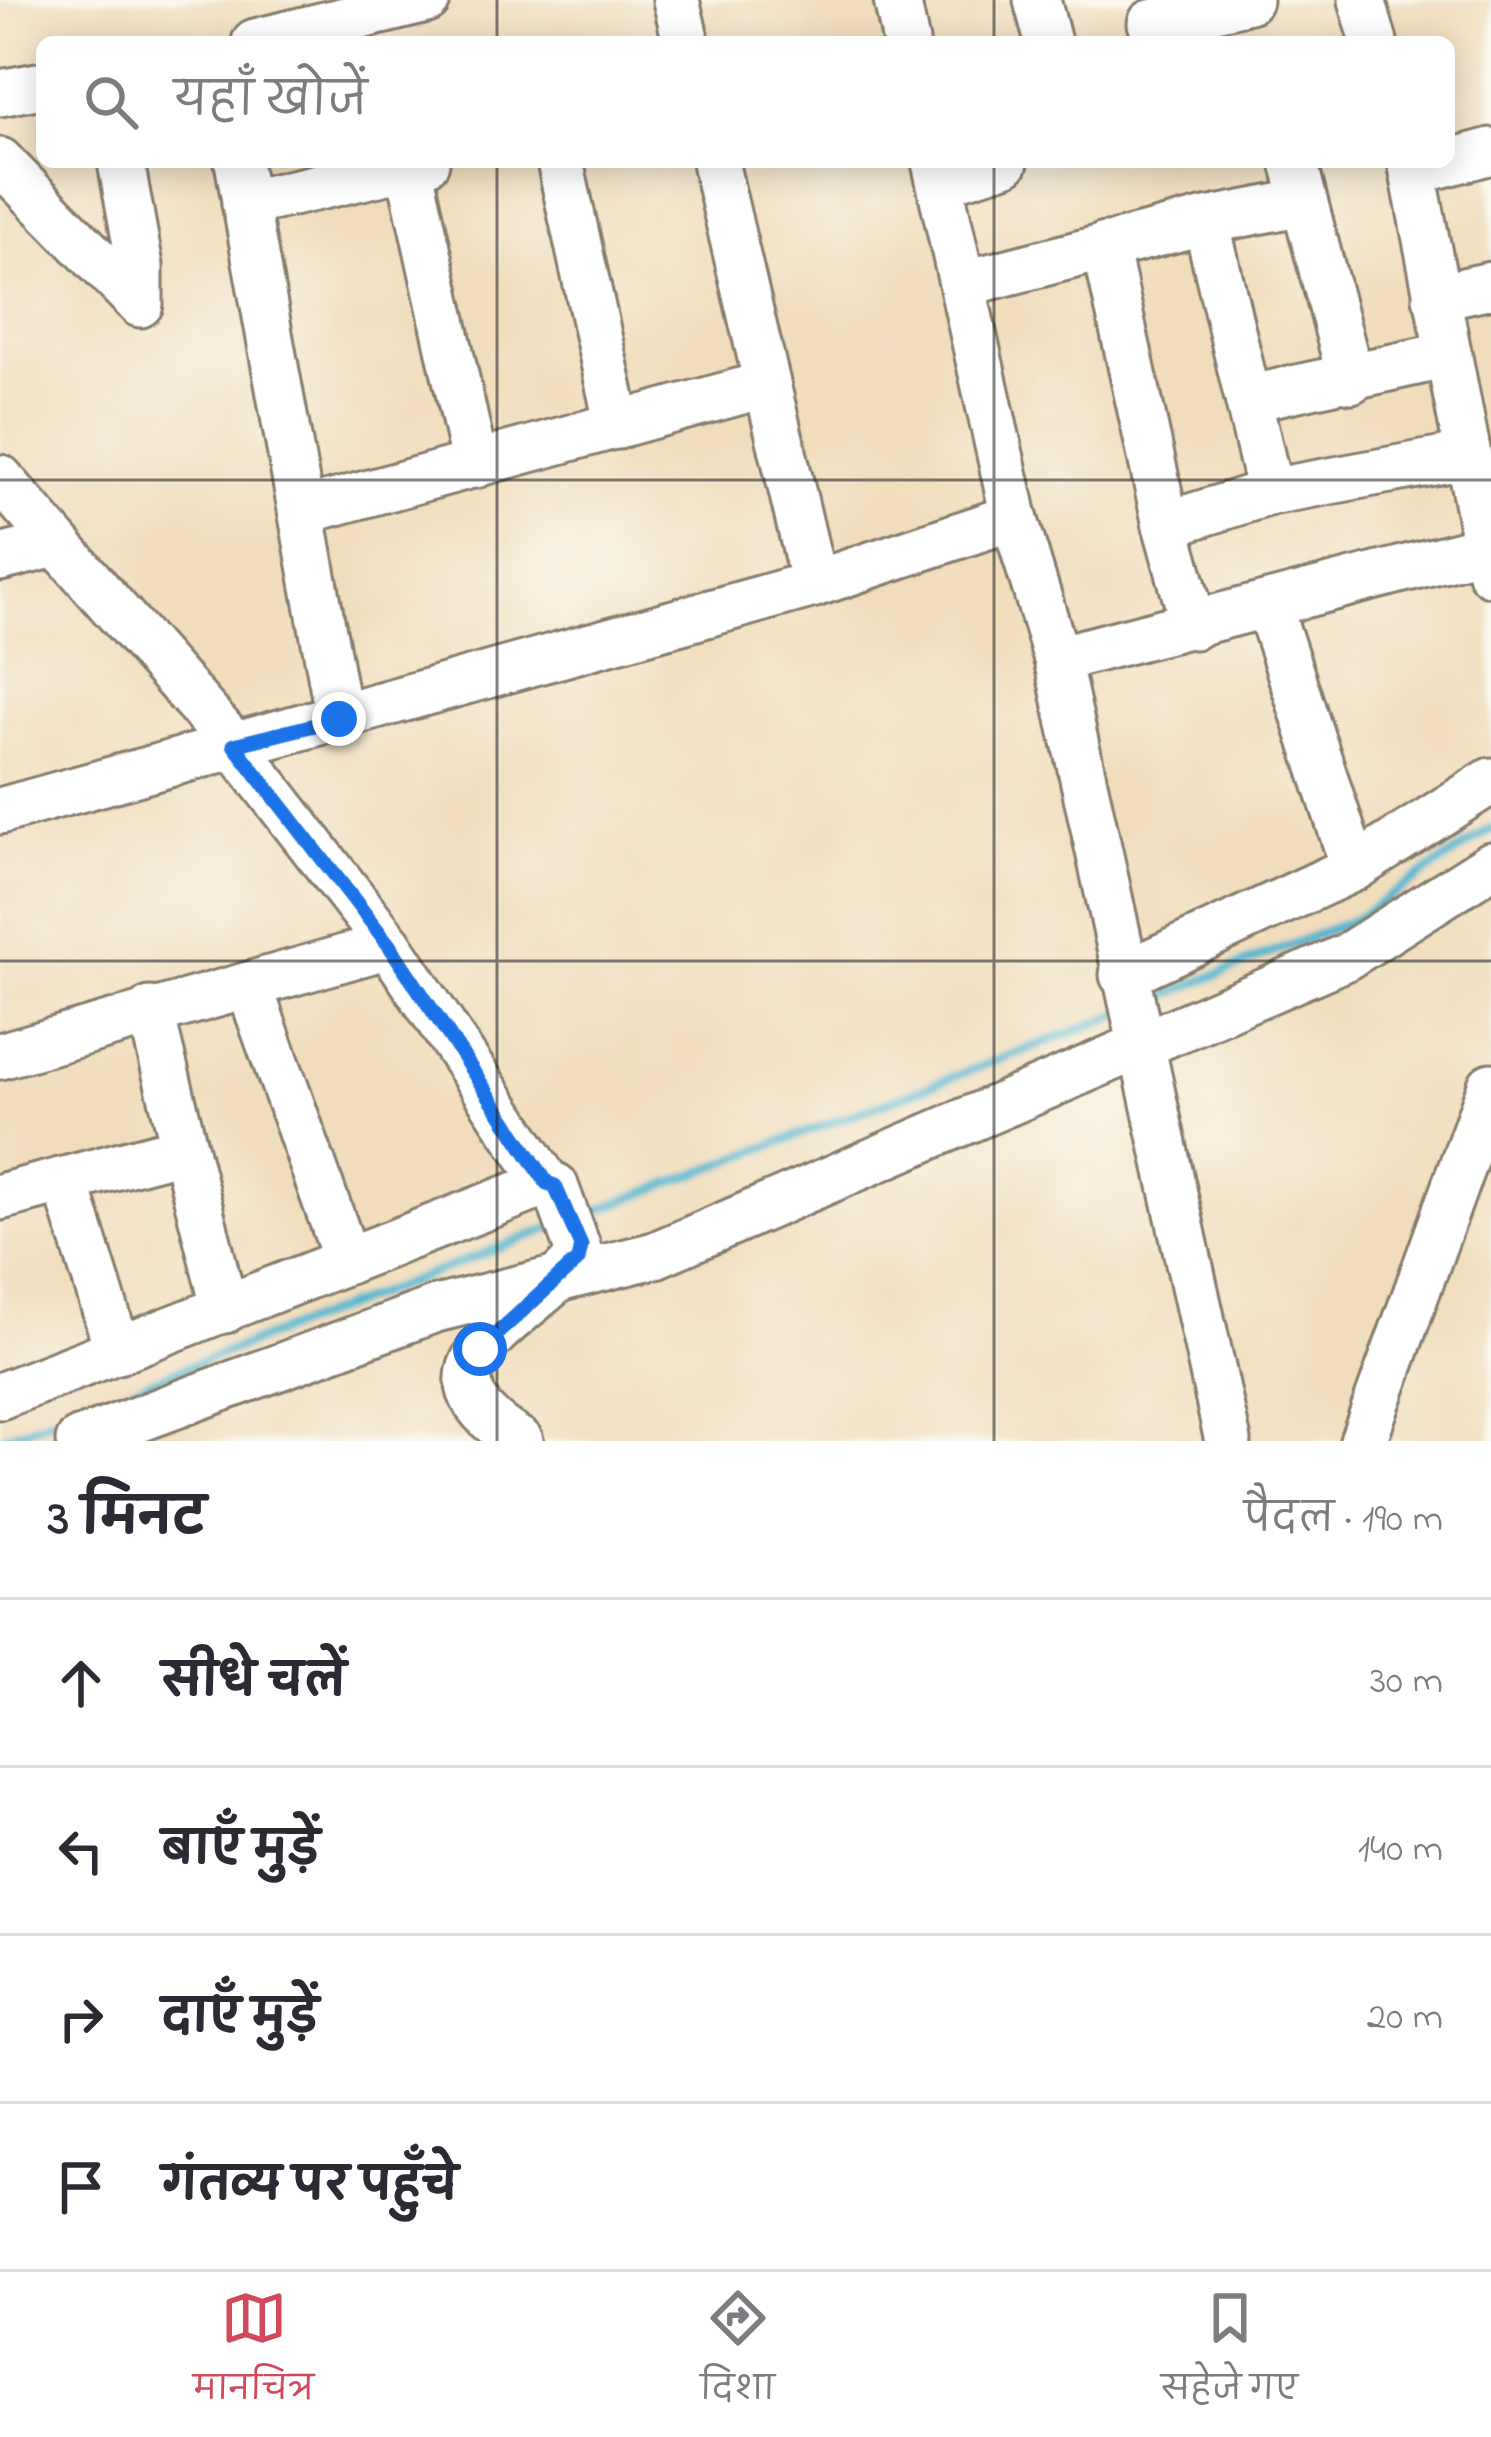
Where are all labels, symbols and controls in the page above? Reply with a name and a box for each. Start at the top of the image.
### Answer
search box [36,36,1455,168]
icon: search [78,69,144,135]
text: यहाँ खोजें [174,70,367,136]
route end [312,692,366,746]
route start [453,1322,507,1376]
text: 3 मिनट [48,1483,206,1558]
text: पैदल · 190 m [1244,1492,1443,1549]
icon: ahead [48,1650,114,1716]
text: सीधे चलें [162,1651,346,1717]
text: 30 m [1370,1654,1443,1711]
icon: left [48,1818,114,1884]
text: बाएँ मुड़ें [162,1819,320,1885]
text: 140 m [1358,1822,1443,1879]
icon: right [48,1986,114,2052]
text: दाएँ मुड़ें [162,1987,318,2053]
text: 20 m [1367,1990,1443,2047]
icon: arrive [48,2154,114,2220]
text: गंतव्य पर पहुँचे [162,2155,458,2221]
tab: मानचित्र [193,2285,314,2424]
tab: दिशा [700,2285,775,2424]
tab: सहेजे गए [1161,2285,1298,2424]

